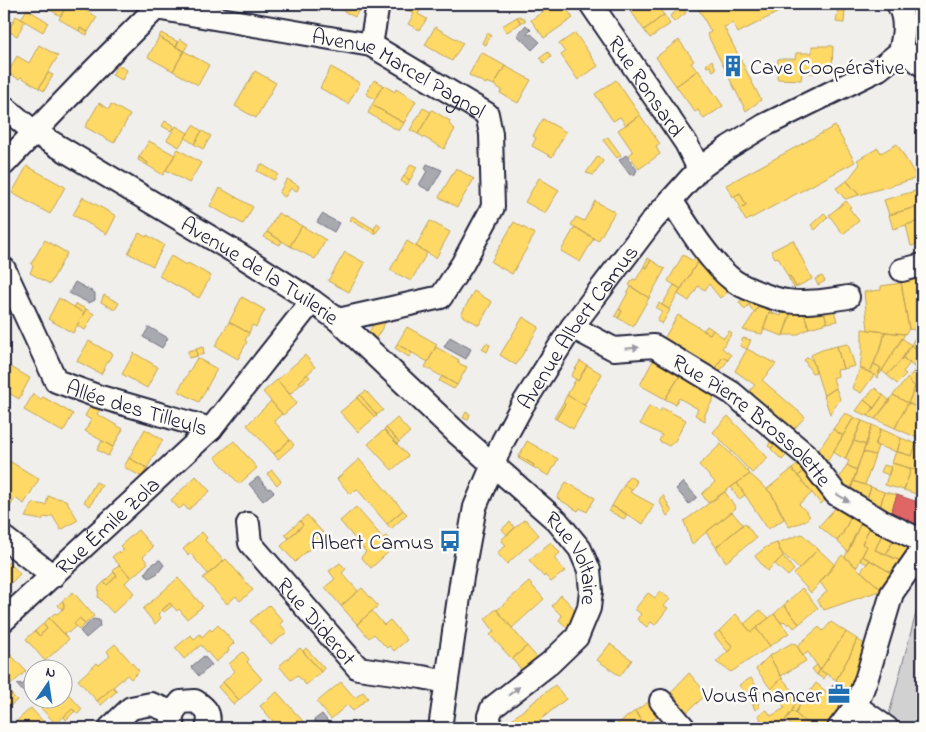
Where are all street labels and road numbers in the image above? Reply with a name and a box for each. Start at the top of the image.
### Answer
street label: Avenue Marcel Pagnol [309,22,490,128]
street label: Rue Ronsard [598,30,691,145]
street label: Avenue de la Tuilerie [174,210,345,335]
street label: Avenue Albert Camus [511,239,648,417]
street label: Rue Pierre Brossolette [665,347,838,495]
street label: Allée des Tilleuls [61,373,211,446]
street label: Rue Émile Zola [49,471,168,584]
street label: Rue Voltaire [537,504,604,607]
street label: Rue Diderot [268,571,363,675]

